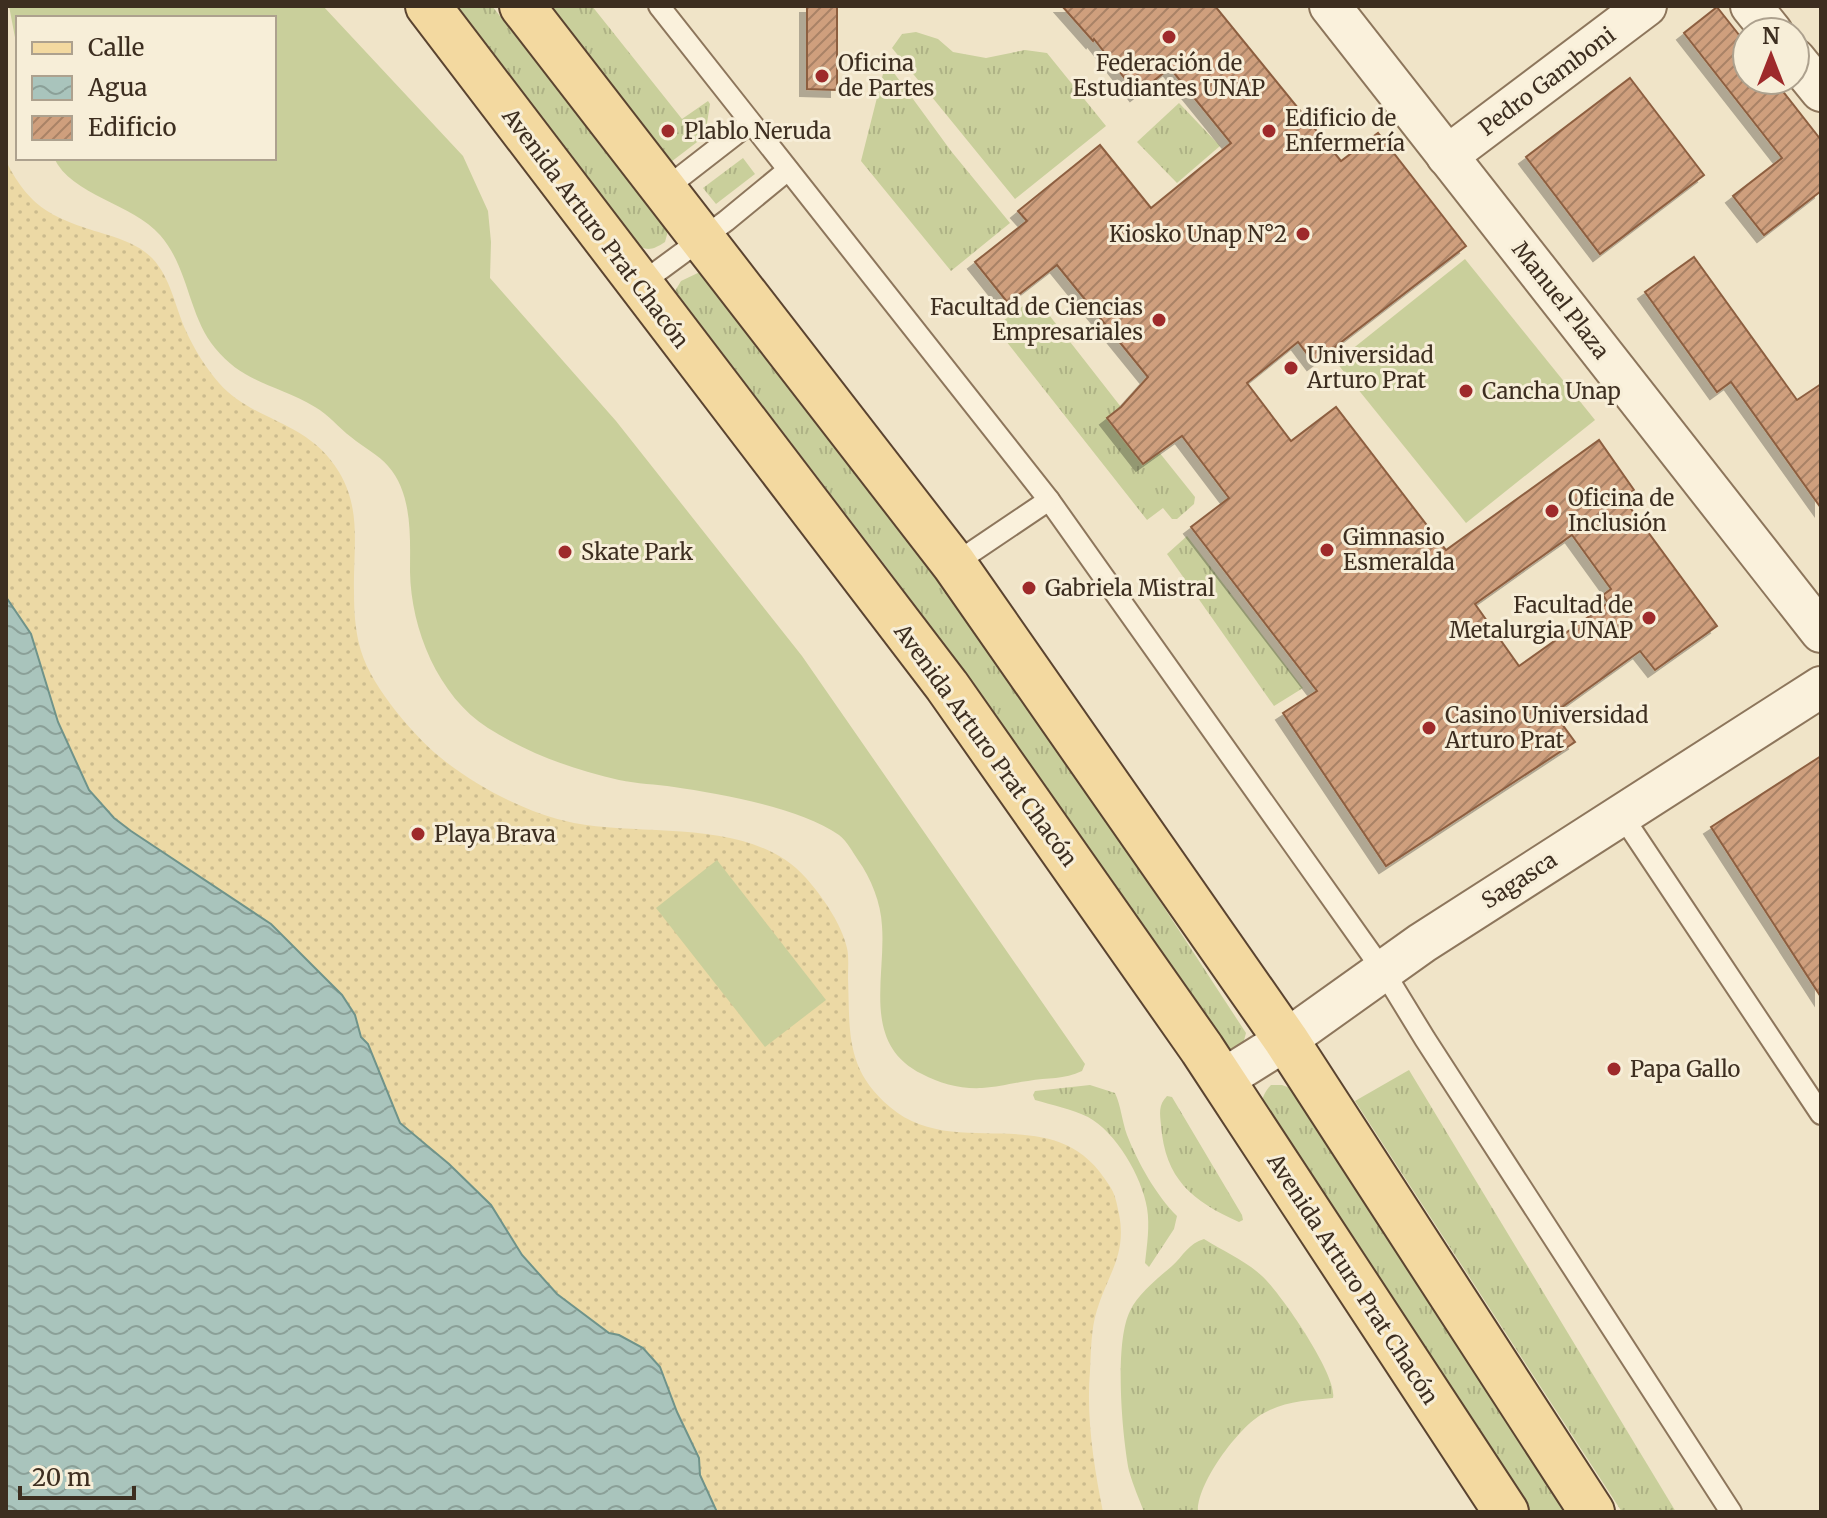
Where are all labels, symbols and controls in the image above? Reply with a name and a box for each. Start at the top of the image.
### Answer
legend [16,16,276,160]
north arrow [1731,16,1811,96]
street label: Pedro Gamboni [1473,21,1621,141]
text: N [1762,22,1780,50]
marker: Federación de Estudiantes UNAP [1160,28,1178,46]
text: Calle [88,32,144,63]
place label: Oficina de Partes [838,49,934,102]
place label: Federación de Estudiantes UNAP [1073,49,1265,102]
marker: Oficina de Partes [813,67,831,85]
text: Agua [87,72,147,103]
street label: Avenida Arturo Prat Chacón [496,102,696,354]
place label: Edificio de Enfermería [1285,104,1405,157]
text: Edificio [88,112,176,143]
place label: Plablo Neruda [684,117,831,145]
marker: Plablo Neruda [659,122,677,140]
marker: Edificio de Enfermería [1260,122,1278,140]
place label: Kiosko Unap N°2 [1109,220,1287,248]
marker: Kiosko Unap N°2 [1294,225,1312,243]
street label: Manuel Plaza [1506,236,1616,365]
place label: Facultad de Ciencias Empresariales [930,293,1143,346]
marker: Facultad de Ciencias Empresariales [1150,311,1168,329]
place label: Universidad Arturo Prat [1306,341,1434,394]
marker: Universidad Arturo Prat [1282,359,1300,377]
place label: Cancha Unap [1482,377,1621,405]
marker: Cancha Unap [1457,382,1475,400]
place label: Oficina de Inclusión [1568,484,1674,537]
marker: Oficina de Inclusión [1543,502,1561,520]
place label: Gimnasio Esmeralda [1343,523,1455,576]
place label: Skate Park [581,538,693,566]
marker: Gimnasio Esmeralda [1318,541,1336,559]
marker: Skate Park [556,543,574,561]
place label: Gabriela Mistral [1045,574,1215,602]
marker: Gabriela Mistral [1020,579,1038,597]
place label: Facultad de Metalurgia UNAP [1449,591,1633,644]
marker: Facultad de Metalurgia UNAP [1640,609,1658,627]
street label: Avenida Arturo Prat Chacón [888,617,1084,872]
place label: Casino Universidad Arturo Prat [1444,701,1649,754]
marker: Casino Universidad Arturo Prat [1420,719,1438,737]
place label: Playa Brava [434,820,556,848]
marker: Playa Brava [409,825,427,843]
street label: Sagasca [1476,845,1562,915]
place label: Papa Gallo [1630,1055,1741,1083]
marker: Papa Gallo [1605,1060,1623,1078]
street label: Avenida Arturo Prat Chacón [1261,1148,1445,1410]
scale bar [20,1450,134,1500]
text: 20 m [32,1462,91,1493]

